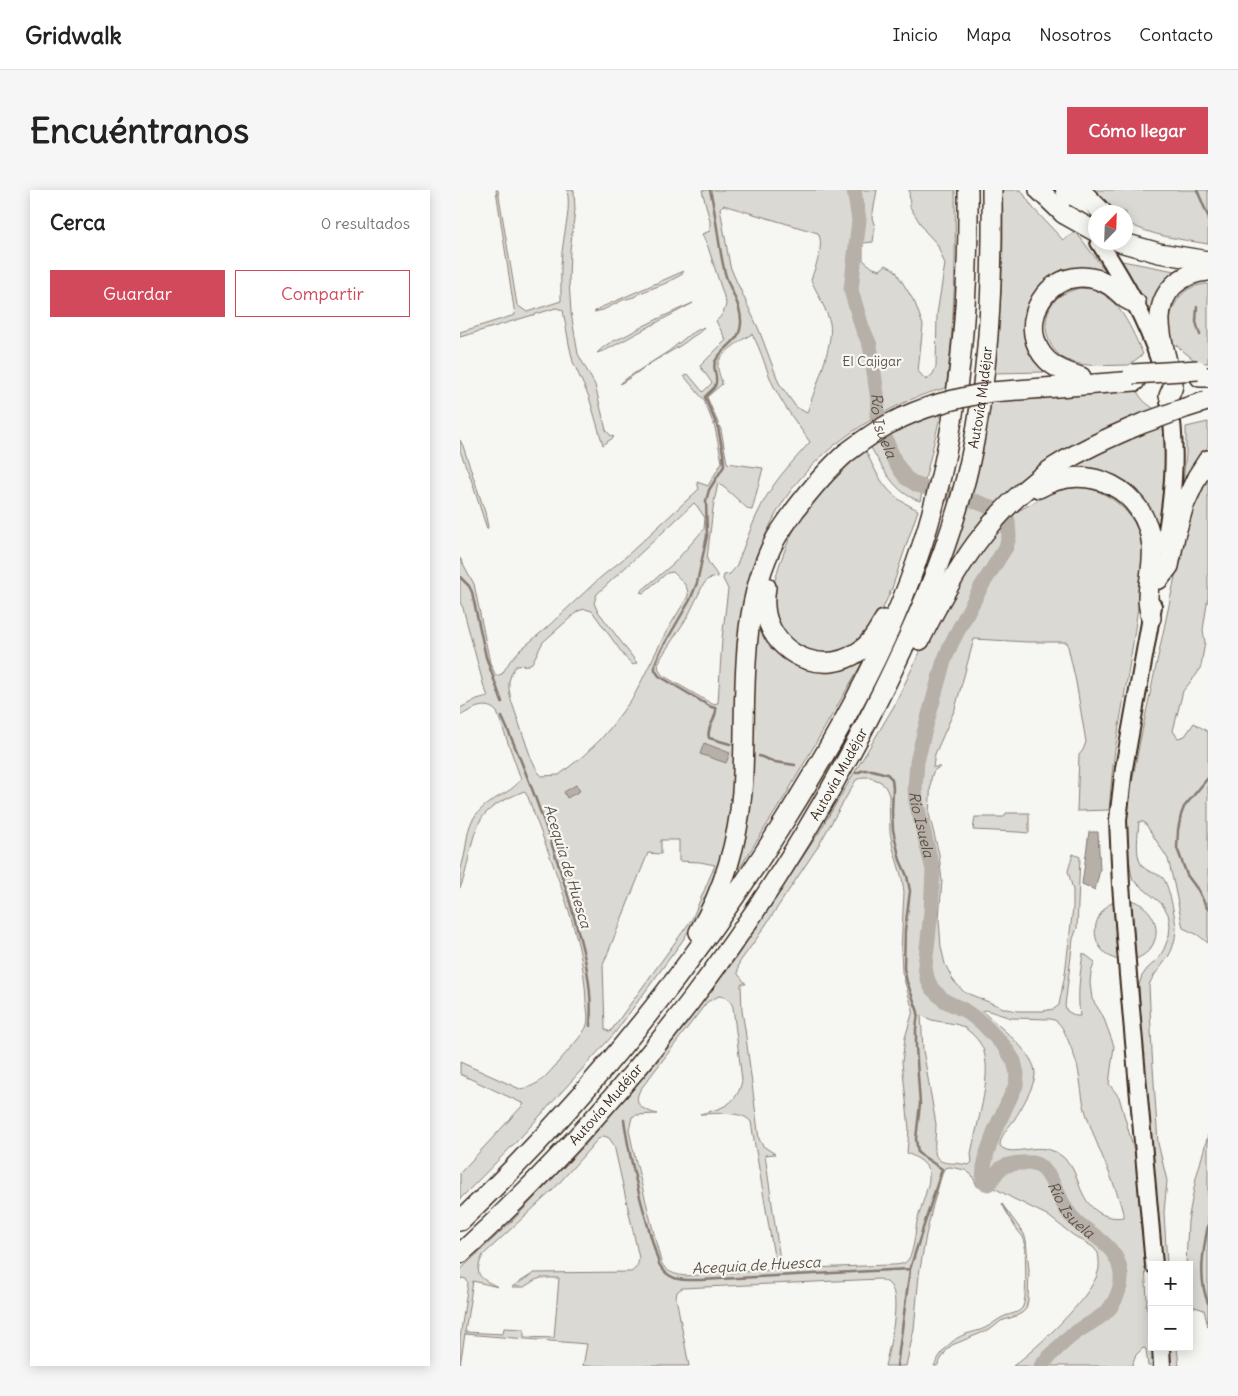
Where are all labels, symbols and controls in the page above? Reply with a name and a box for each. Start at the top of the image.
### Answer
text: Gridwalk [25,20,122,50]
text: Inicio [892,23,938,46]
text: Mapa [966,23,1011,46]
text: Nosotros [1039,23,1111,46]
text: Contacto [1139,23,1213,46]
button: Cómo llegar [1067,107,1208,154]
text: Encuéntranos [30,108,249,152]
north arrow [1088,205,1133,250]
text: Cerca [50,209,105,236]
text: 0 resultados [321,213,410,233]
button: Guardar [50,270,225,317]
button: Compartir [235,270,410,317]
street label: Autovía Mudéjar [964,345,996,450]
park label: El Cajigar [842,352,902,370]
water label: Río Isuela [867,391,902,462]
street label: Autovía Mudéjar [806,724,871,823]
water label: Río Isuela [906,791,939,861]
water label: Acequia de Huesca [540,802,596,932]
street label: Autovía Mudéjar [565,1059,647,1149]
water label: Río Isuela [1044,1178,1100,1243]
water label: Acequia de Huesca [691,1252,822,1278]
map controls [1148,1261,1193,1351]
button: + [1148,1261,1193,1306]
button: − [1148,1306,1193,1351]

